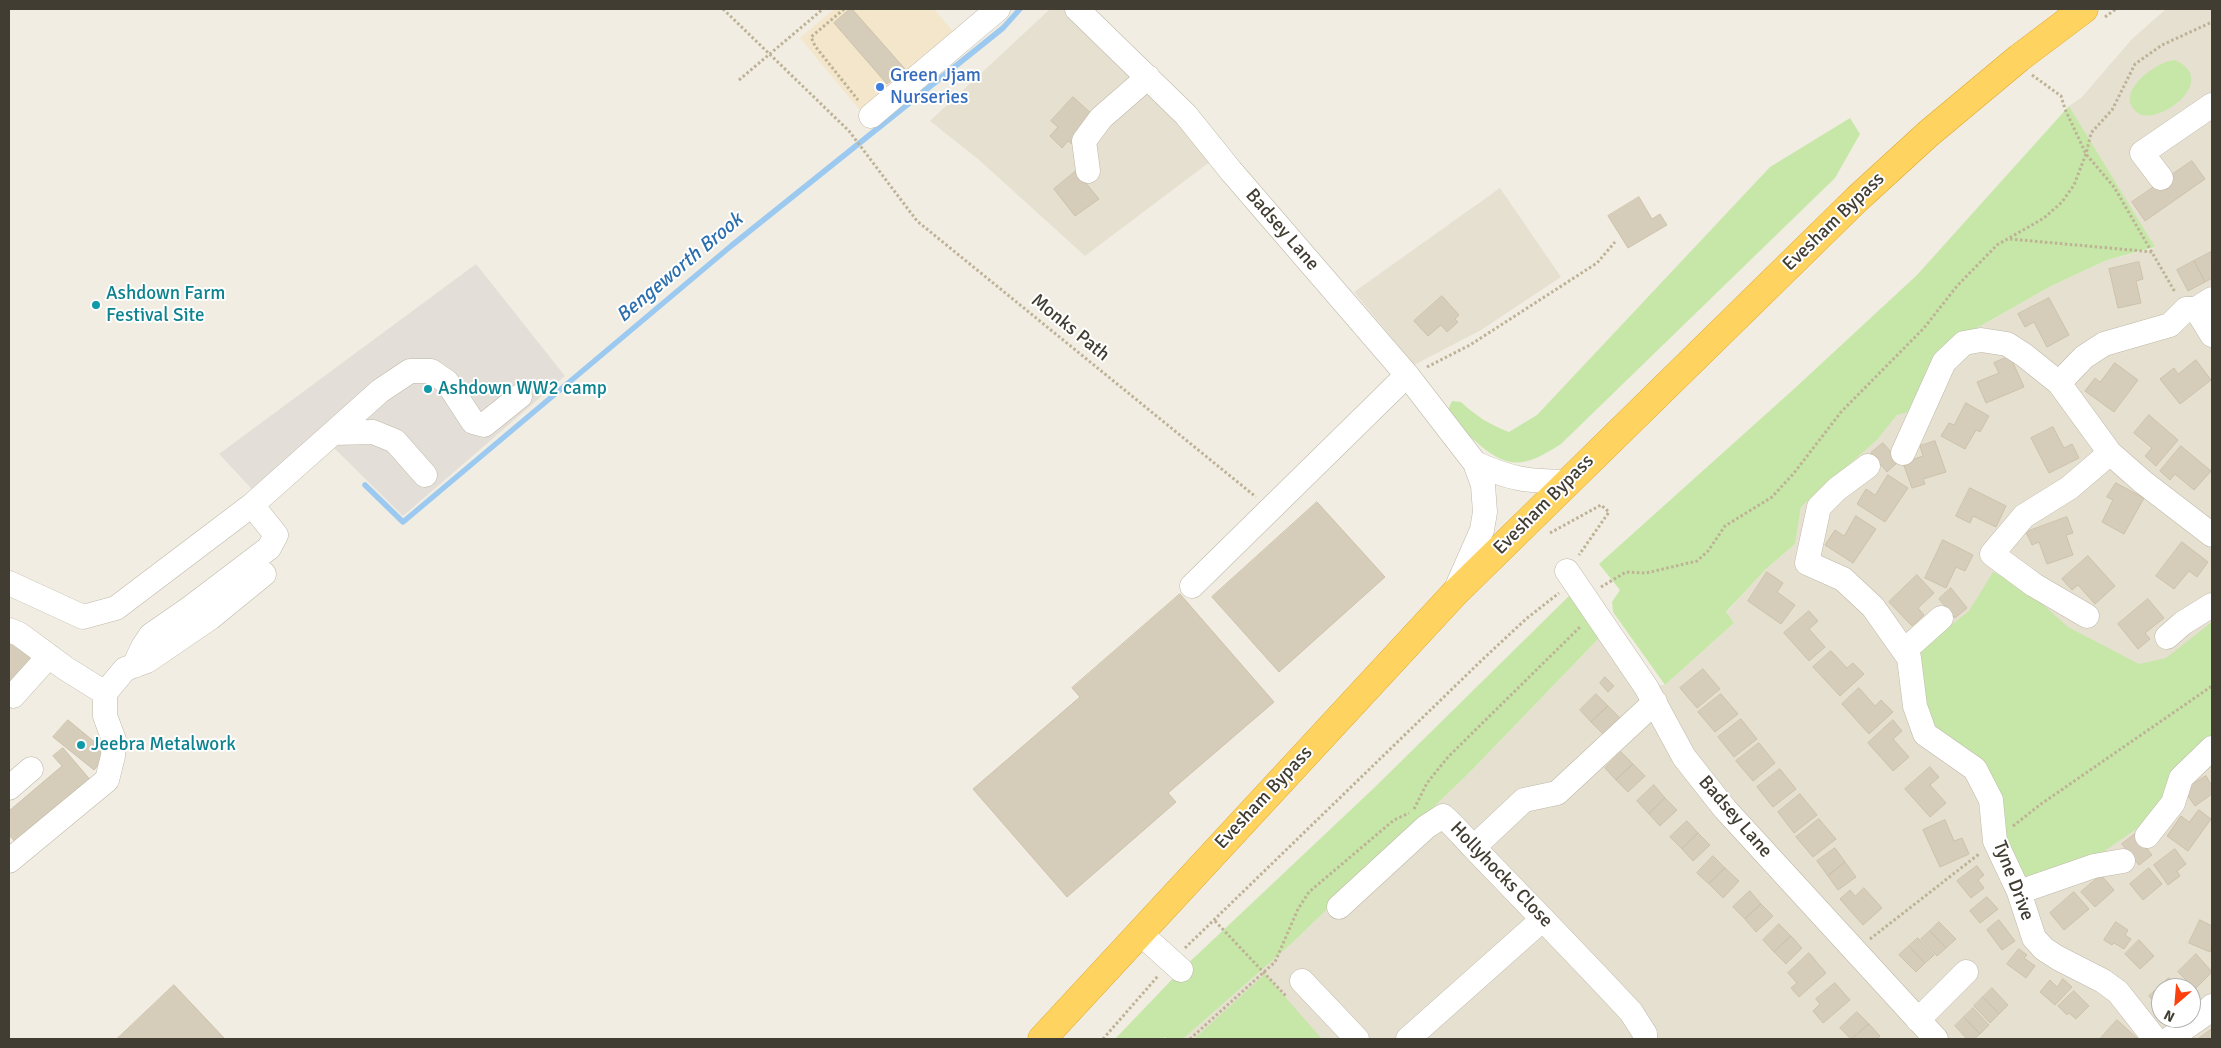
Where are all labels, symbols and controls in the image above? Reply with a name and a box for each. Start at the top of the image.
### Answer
place label: Green Jjam Nurseries [890,65,981,109]
marker: Green Jjam Nurseries [874,81,886,93]
street label: Evesham Bypass [1778,168,1890,276]
street label: Badsey Lane [1240,184,1324,276]
water label: Bengeworth Brook [612,208,748,328]
place label: Ashdown Farm Festival Site [106,283,225,327]
street label: Monks Path [1026,289,1114,367]
marker: Ashdown Farm Festival Site [90,299,102,311]
place label: Ashdown WW2 camp [438,378,607,400]
marker: Ashdown WW2 camp [422,383,434,395]
street label: Evesham Bypass [1489,450,1599,560]
place label: Jeebra Metalwork [91,734,236,756]
marker: Jeebra Metalwork [75,739,87,751]
street label: Evesham Bypass [1211,742,1317,854]
street label: Badsey Lane [1693,771,1777,863]
street label: Hollyhocks Close [1445,817,1557,933]
street label: Tyne Drive [1987,838,2039,924]
north arrow [2151,978,2201,1028]
text: N [2161,1006,2178,1026]

